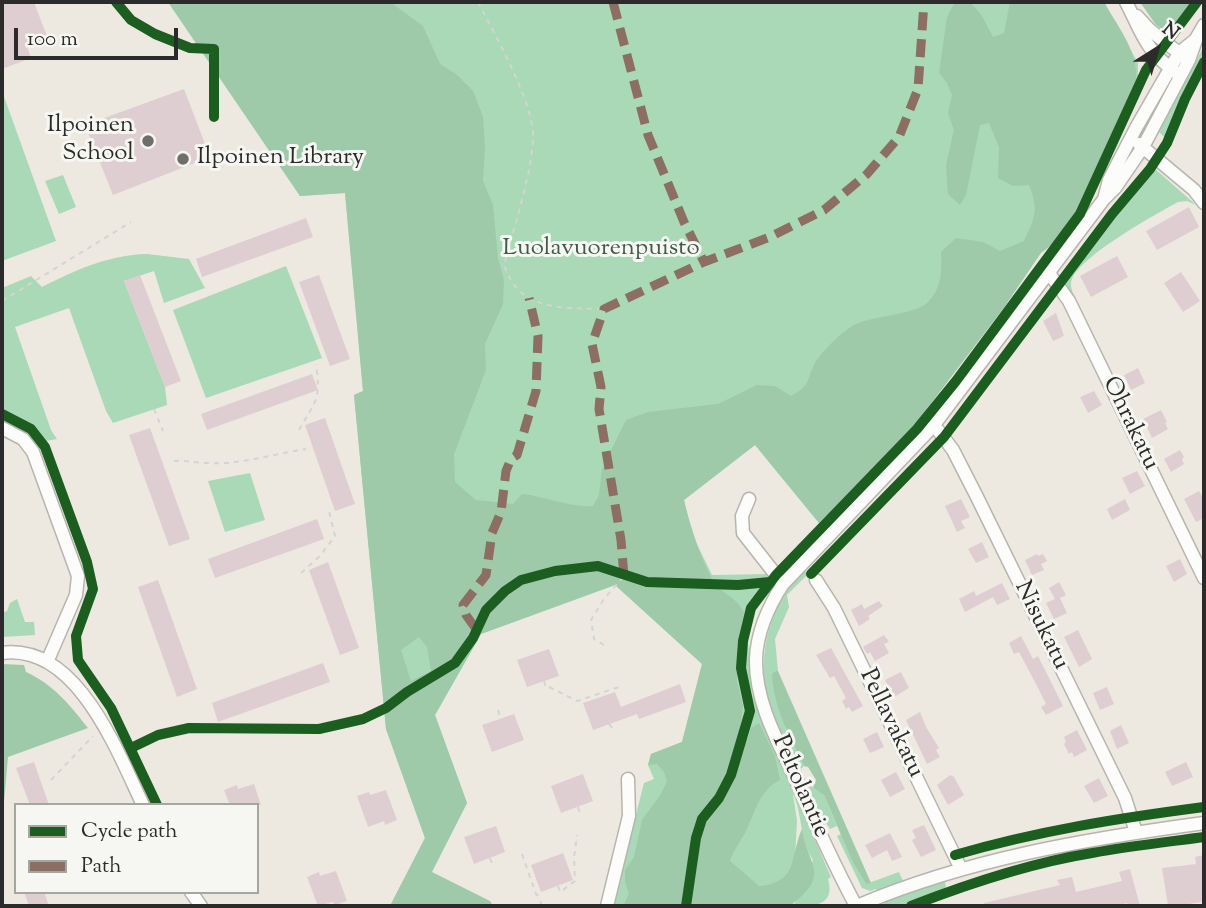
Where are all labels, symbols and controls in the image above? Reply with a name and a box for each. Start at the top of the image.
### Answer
scale bar [18,14,182,58]
north arrow [1122,14,1192,84]
text: N [1156,16,1184,47]
text: 100 m [27,25,78,55]
place label: Ilpoinen School [47,113,134,169]
marker: Ilpoinen School [140,133,156,149]
place label: Ilpoinen Library [197,145,364,173]
marker: Ilpoinen Library [175,151,191,167]
park label: Luolavuorenpuisto [502,236,700,264]
street label: Ohrakatu [1094,373,1164,475]
street label: Nisukatu [1006,577,1074,675]
street label: Pellavakatu [851,665,929,783]
street label: Peltolantie [764,731,834,843]
legend [14,803,259,894]
text: Cycle path [81,817,178,847]
text: Path [81,852,122,882]

